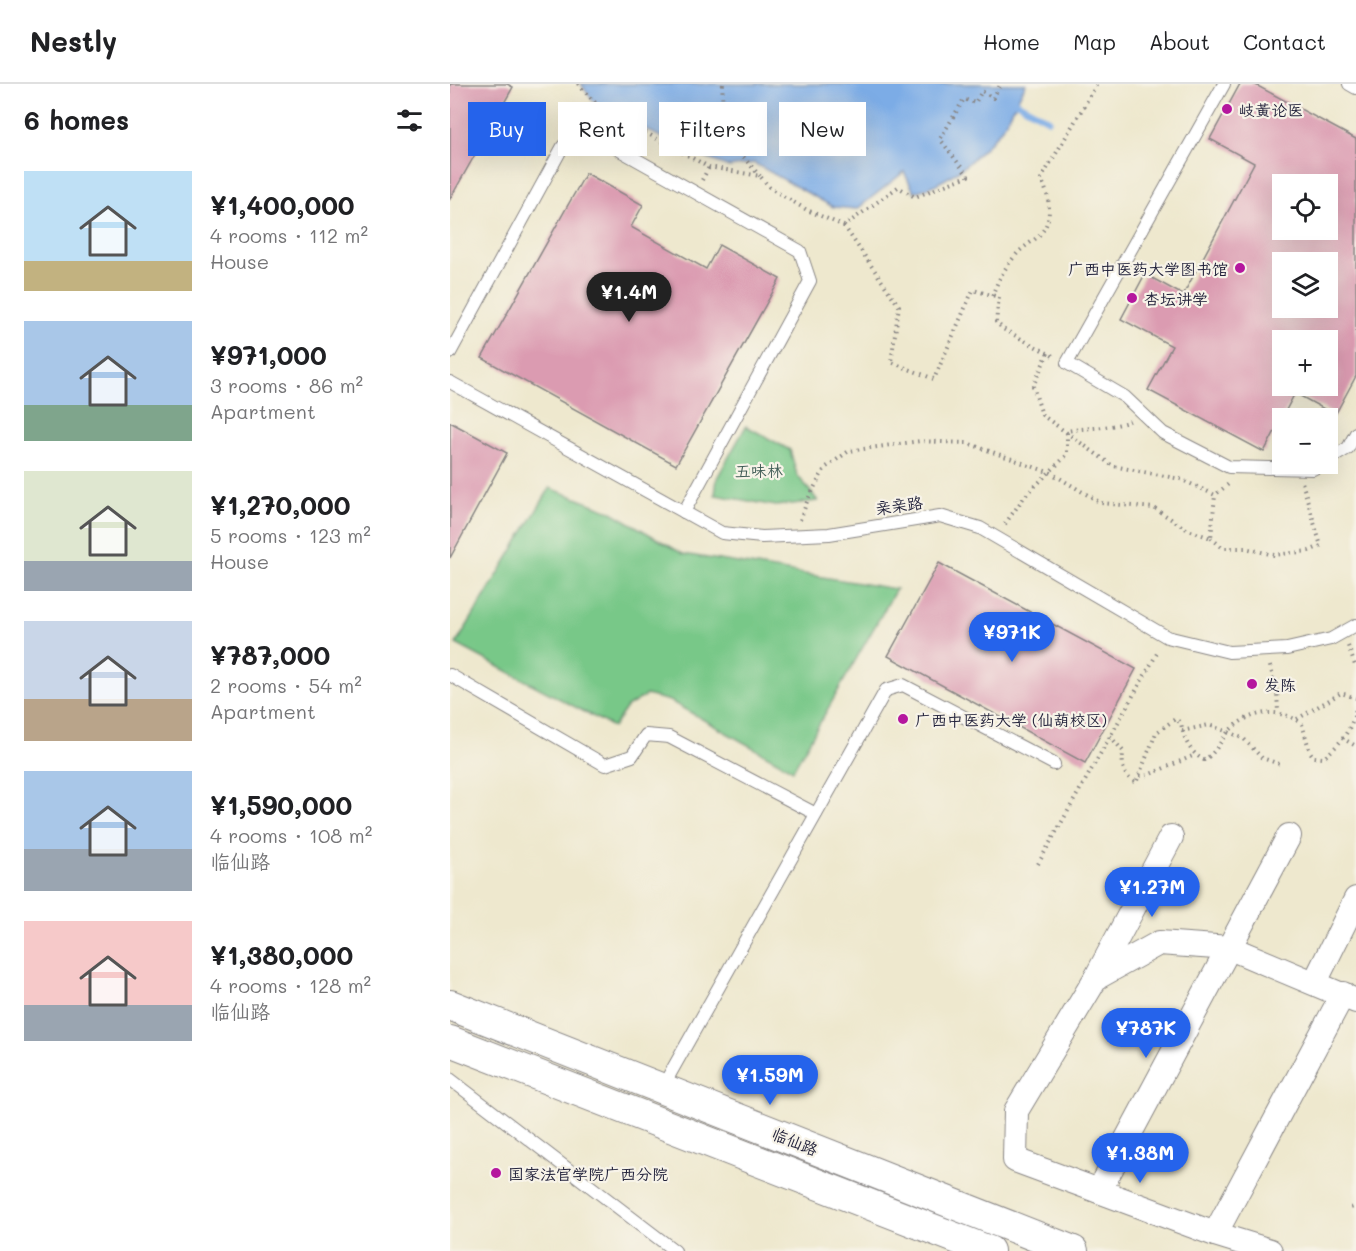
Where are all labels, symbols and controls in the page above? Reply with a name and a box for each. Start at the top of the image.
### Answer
text: Nestly [30,23,117,59]
text: Home [983,28,1040,55]
text: Map [1073,28,1116,55]
text: About [1149,28,1210,55]
text: Contact [1243,28,1326,55]
place label: 岐黄论医 [1239,99,1303,120]
chip: Buy [468,102,546,156]
chip: Rent [558,102,647,156]
chip: Filters [659,102,767,156]
chip: New [779,102,866,156]
marker: 岐黄论医 [1220,102,1234,116]
text: 6 homes [24,103,129,137]
icon: filters [393,104,426,137]
map controls [1272,174,1338,474]
button: locate [1272,174,1338,240]
text: ¥1,400,000 [210,188,355,222]
icon: home [72,195,144,267]
text: 4 rooms · 112 m² [210,222,368,248]
text: House [210,248,269,274]
button: layers [1272,252,1338,318]
place label: 广西中医药大学图书馆 [1068,258,1228,279]
marker: 广西中医药大学图书馆 [1233,261,1247,275]
pin: ¥1.4M [587,272,671,323]
text: ¥1.4M [601,278,657,304]
place label: 杏坛讲学 [1144,288,1208,309]
marker: 杏坛讲学 [1125,291,1139,305]
button: + [1272,330,1338,396]
text: ¥971,000 [210,338,327,372]
icon: home [72,345,144,417]
text: 3 rooms · 86 m² [210,372,363,398]
text: Apartment [210,398,316,424]
button: − [1272,408,1338,474]
park label: 五味林 [735,460,783,481]
text: ¥1,270,000 [210,488,350,522]
street label: 亲亲路 [874,491,924,519]
icon: home [72,495,144,567]
text: 5 rooms · 123 m² [210,522,371,548]
text: House [210,548,269,574]
pin: ¥971K [970,612,1054,663]
text: ¥971K [983,618,1041,644]
text: ¥787,000 [210,638,330,672]
icon: home [72,645,144,717]
text: 2 rooms · 54 m² [210,672,362,698]
place label: 发陈 [1264,674,1296,695]
marker: 发陈 [1245,677,1259,691]
text: Apartment [210,698,316,724]
place label: 广西中医药大学 (仙葫校区) [915,709,1107,730]
marker: 广西中医药大学 (仙葫校区) [896,712,910,726]
text: ¥1,590,000 [210,788,352,822]
icon: home [72,795,144,867]
text: 4 rooms · 108 m² [210,822,372,848]
text: 临仙路 [210,848,270,874]
pin: ¥1.27M [1103,867,1201,918]
text: ¥1.27M [1119,873,1185,899]
text: ¥1,380,000 [210,938,353,972]
icon: home [72,945,144,1017]
text: 4 rooms · 128 m² [210,972,371,998]
text: 临仙路 [210,998,270,1024]
pin: ¥787K [1104,1008,1188,1059]
text: ¥787K [1116,1014,1176,1040]
pin: ¥1.59M [721,1055,819,1106]
text: ¥1.59M [736,1061,804,1087]
street label: 临仙路 [769,1122,821,1160]
pin: ¥1.38M [1091,1133,1189,1184]
text: ¥1.38M [1106,1139,1174,1165]
place label: 国家法官学院广西分院 [508,1163,668,1184]
marker: 国家法官学院广西分院 [489,1166,503,1180]

